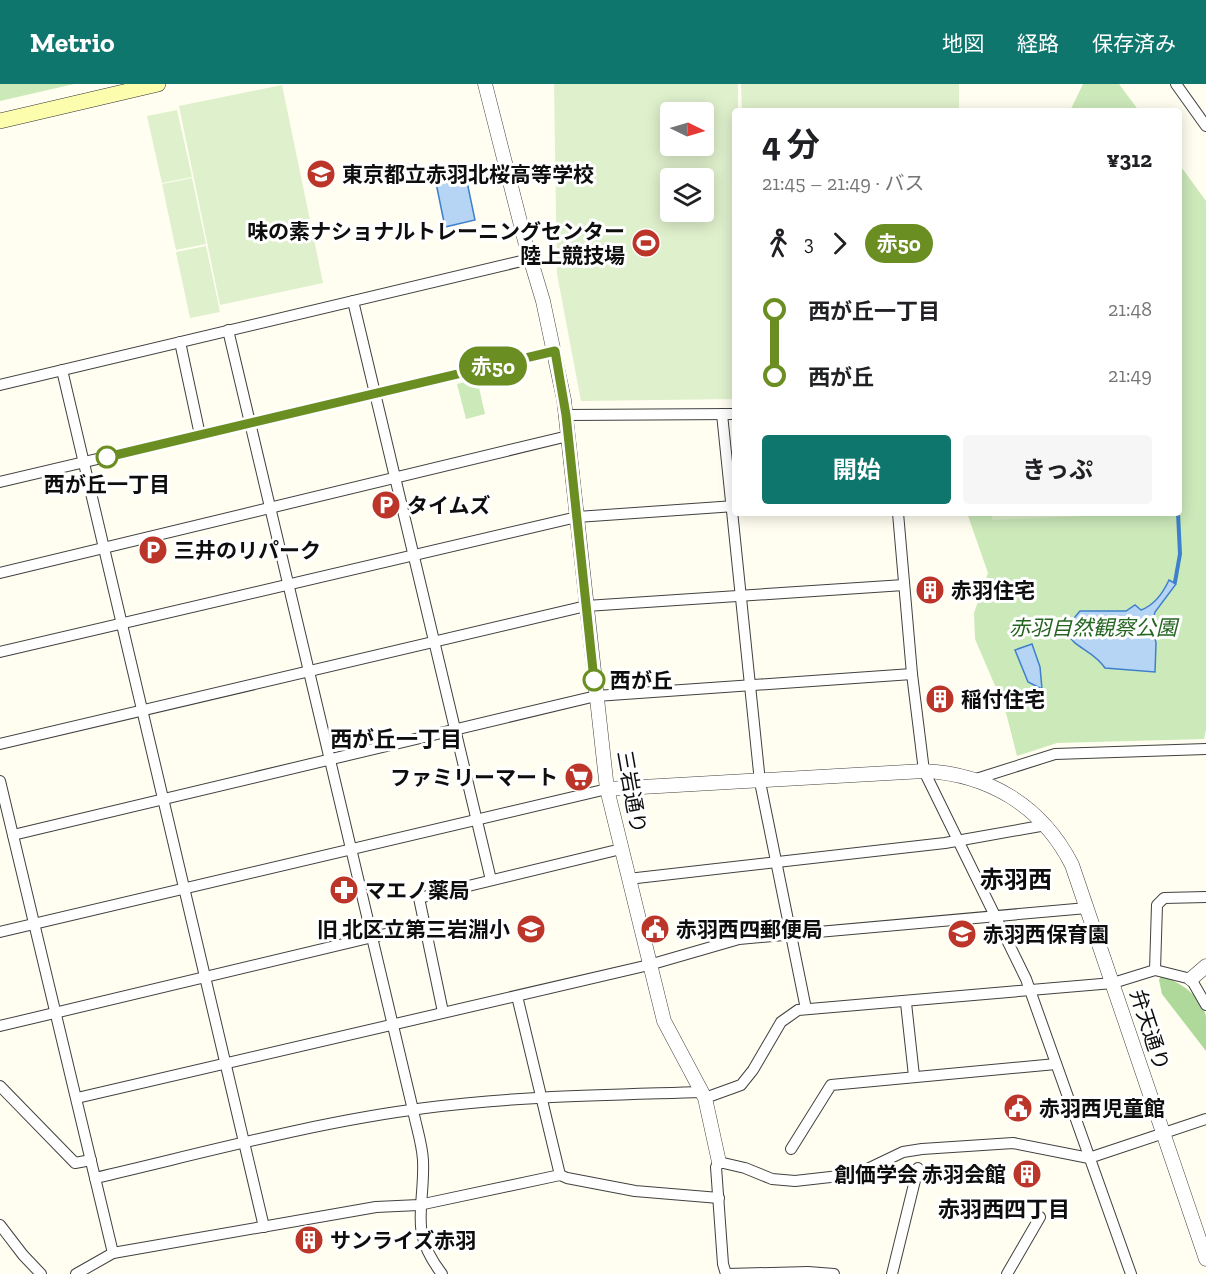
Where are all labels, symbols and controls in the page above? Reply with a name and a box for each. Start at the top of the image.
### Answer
text: Metrio [30,26,115,59]
text: 地図 [942,31,984,56]
text: 経路 [1017,31,1059,56]
text: 保存済み [1092,31,1176,56]
north arrow [660,102,714,156]
map controls [660,102,714,222]
text: 4 分 [762,125,820,164]
text: ¥312 [1106,146,1152,173]
school or university icon: 東京都立赤羽北桜高等学校 [305,158,337,190]
place label: 東京都立赤羽北桜高等学校 [342,162,594,187]
button: layers [660,168,714,222]
text: 21:45 – 21:49 · バス [762,171,924,195]
place label: 味の素ナショナルトレーニングセンター 陸上競技場 [247,219,625,268]
sports icon: 味の素ナショナルトレーニングセンター 陸上競技場 [630,227,662,259]
icon: walk [762,227,795,260]
icon: forward [823,227,856,260]
text: 3 [804,231,814,255]
text: 赤50 [877,231,921,256]
text: 21:48 [1108,297,1152,321]
text: 西が丘一丁目 [808,298,940,325]
line badge: 赤50 [458,346,528,386]
text: 赤50 [471,354,515,379]
text: 21:49 [1108,363,1152,387]
text: 西が丘 [808,364,874,391]
button: 開始 [762,435,951,504]
button: きっぷ [963,435,1152,504]
marker: 西が丘一丁目 [96,446,118,468]
place label: 西が丘一丁目 [44,472,170,497]
parking icon: タイムズ [370,489,402,521]
place label: タイムズ [407,493,491,518]
parking icon: 三井のリパーク [137,534,169,566]
place label: 三井のリパーク [174,538,321,563]
building icon: 赤羽住宅 [914,574,946,606]
place label: 赤羽住宅 [951,578,1035,603]
park label: 赤羽自然観察公園 [1009,615,1180,640]
place label: 西が丘 [610,668,673,693]
marker: 西が丘 [583,669,605,691]
building icon: 稲付住宅 [924,683,956,715]
place label: 稲付住宅 [961,687,1045,712]
district label: 西が丘一丁目 [330,726,462,753]
street label: 三岩通り [612,748,652,836]
supermarket icon: ファミリーマート [563,761,595,793]
place label: ファミリーマート [390,765,558,790]
district label: 赤羽西 [980,865,1052,894]
pharmacy icon: マエノ薬局 [328,874,360,906]
place label: マエノ薬局 [365,878,470,903]
school or university icon: 旧 北区立第三岩淵小 [515,913,547,945]
public building icon: 赤羽西四郵便局 [639,913,671,945]
place label: 旧 北区立第三岩淵小 [317,917,510,942]
place label: 赤羽西四郵便局 [676,917,823,942]
school or university icon: 赤羽西保育園 [946,918,978,950]
place label: 赤羽西保育園 [983,922,1109,947]
street label: 弁天通り [1125,986,1175,1074]
public building icon: 赤羽西児童館 [1002,1092,1034,1124]
place label: 赤羽西児童館 [1039,1096,1165,1121]
building icon: 創価学会 赤羽会館 [1011,1158,1043,1190]
place label: 創価学会 赤羽会館 [834,1162,1006,1187]
district label: 赤羽西四丁目 [938,1196,1070,1223]
building icon: サンライズ赤羽 [293,1224,325,1256]
place label: サンライズ赤羽 [330,1228,476,1253]

